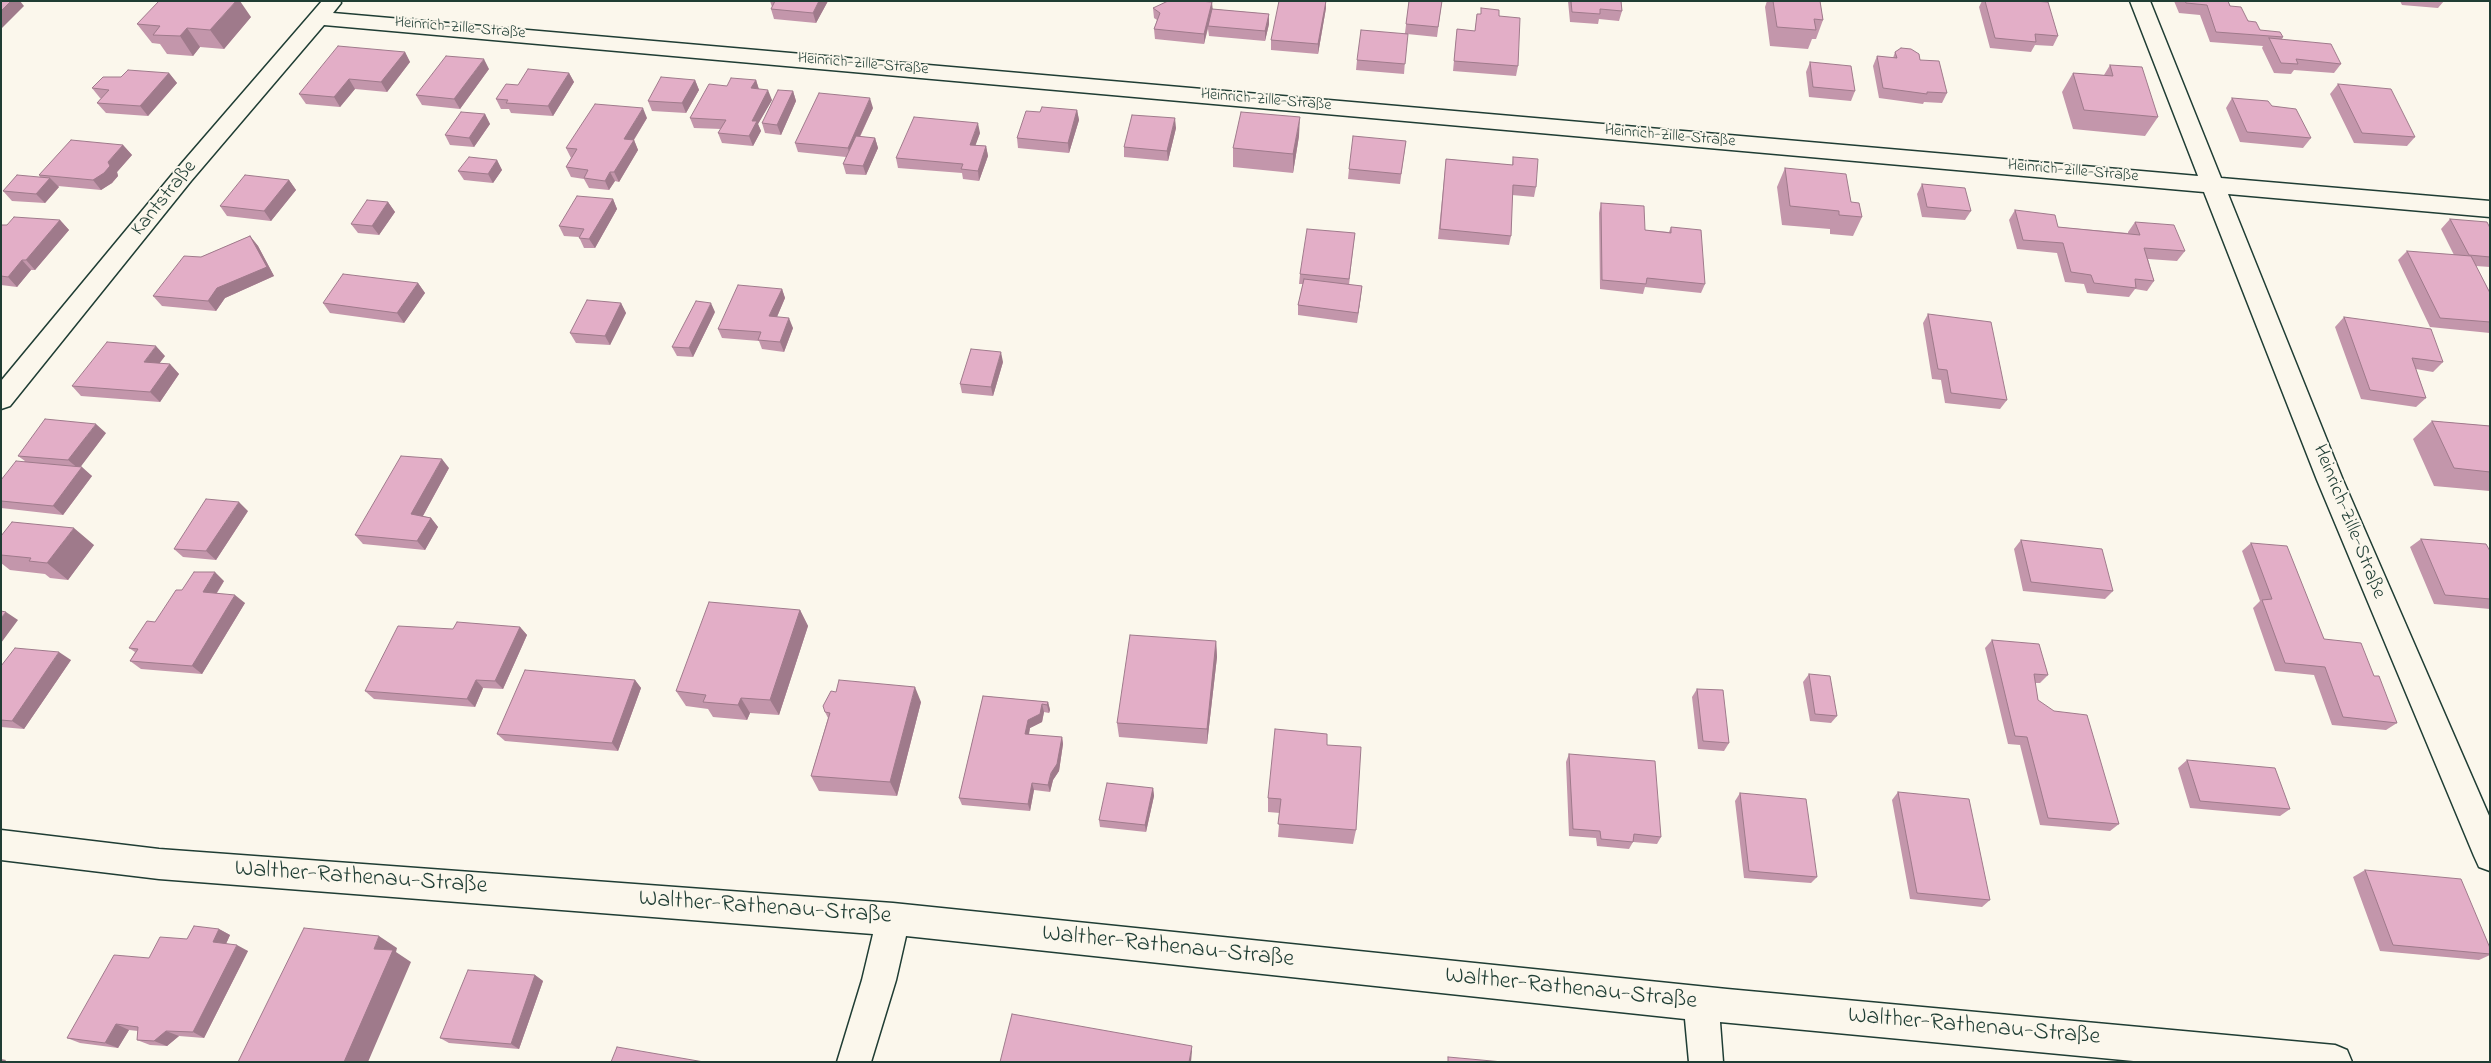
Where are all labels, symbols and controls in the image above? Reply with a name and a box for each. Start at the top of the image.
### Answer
street label: Heinrich-Zille-Straße [394,14,526,44]
street label: Heinrich-Zille-Straße [797,50,929,80]
street label: Heinrich-Zille-Straße [1200,86,1332,116]
street label: Heinrich-Zille-Straße [1604,122,1736,152]
street label: Kantstraße [127,156,203,242]
street label: Heinrich-Zille-Straße [2007,157,2139,187]
street label: Heinrich-Zille-Straße [2306,442,2390,602]
street label: Walther-Rathenau-Straße [234,856,488,902]
street label: Walther-Rathenau-Straße [638,886,892,932]
street label: Walther-Rathenau-Straße [1041,920,1295,976]
street label: Walther-Rathenau-Straße [1444,962,1698,1018]
street label: Walther-Rathenau-Straße [1847,1003,2101,1053]

